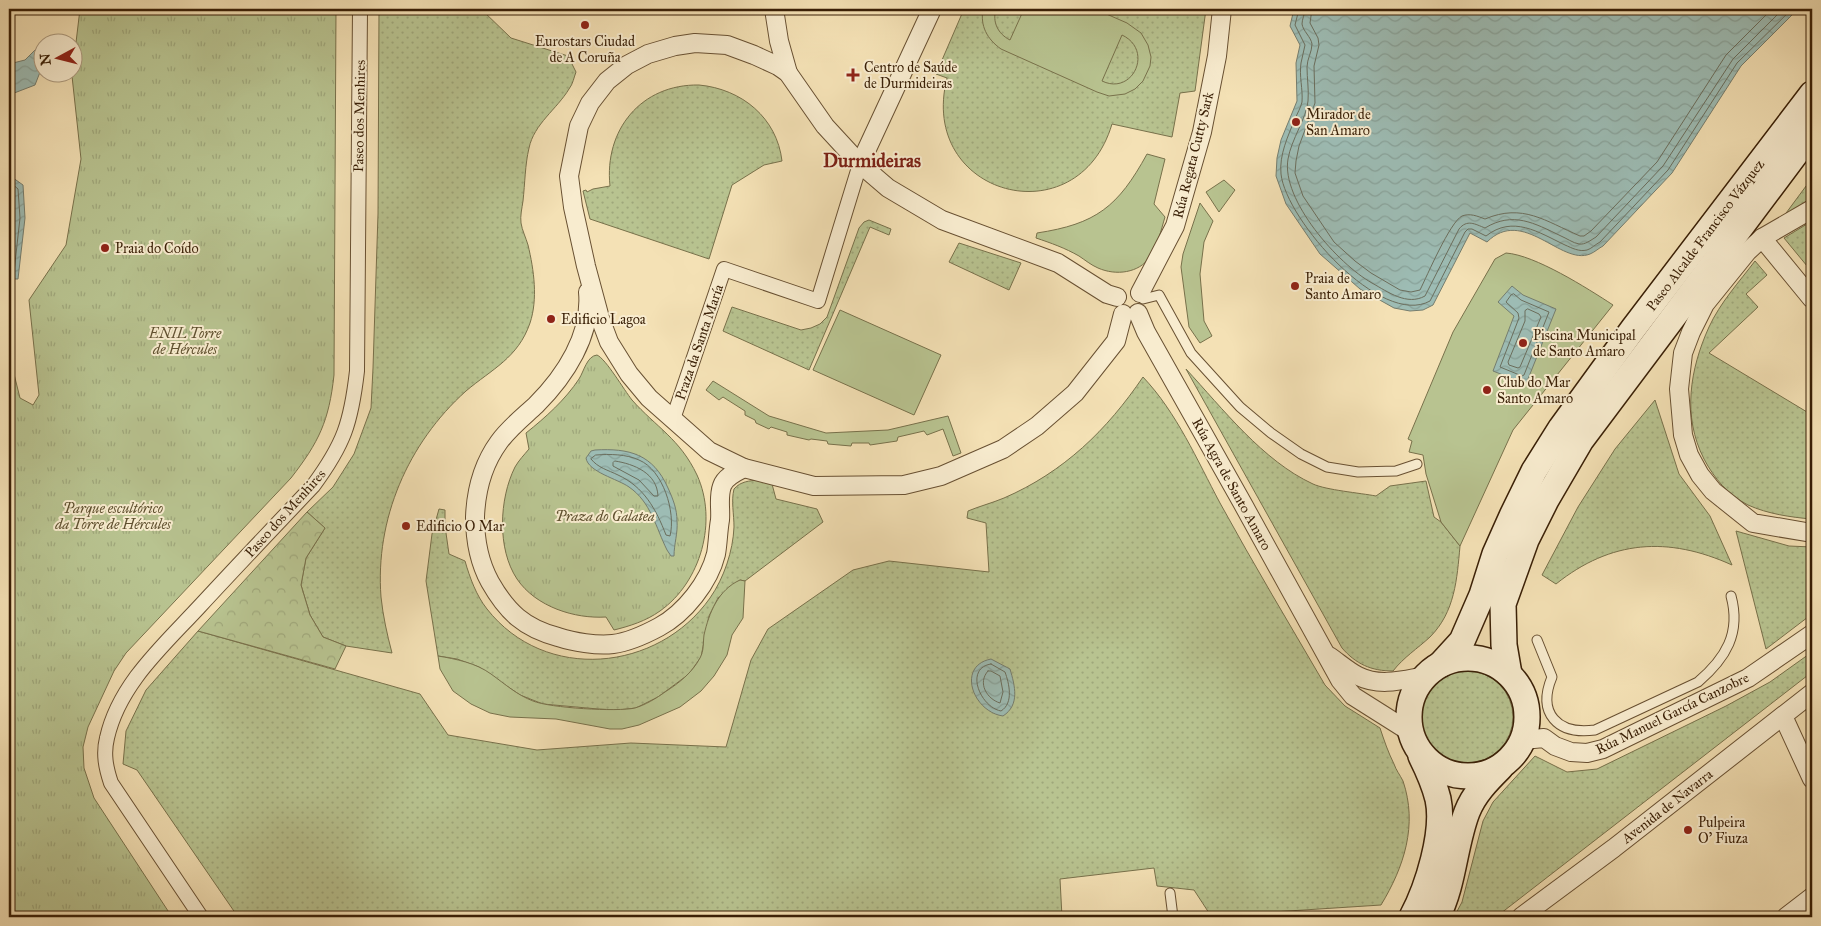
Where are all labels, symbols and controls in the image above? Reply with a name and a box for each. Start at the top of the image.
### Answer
marker: Eurostars Ciudad de A Coruña [579,19,591,31]
north arrow [32,32,82,82]
place label: Eurostars Ciudad de A Coruña [535,33,635,66]
text: N [36,52,55,66]
place label: Centro de Saúde de Durmideiras [864,59,958,92]
street label: Paseo dos Menhires [350,60,369,172]
marker: Centro de Saúde de Durmideiras [846,68,860,82]
street label: Rúa Regata Cutty Sark [1169,89,1218,220]
place label: Mirador de San Amaro [1306,106,1371,139]
marker: Mirador de San Amaro [1290,116,1302,128]
district label: Durmideiras [823,149,921,172]
street label: Paseo Alcalde Francisco Vázquez [1643,156,1769,315]
place label: Praia do Coído [115,240,199,257]
marker: Praia do Coído [99,242,111,254]
place label: Praia de Santo Amaro [1305,270,1381,303]
marker: Praia de Santo Amaro [1289,280,1301,292]
street label: Praza da Santa María [672,282,727,402]
place label: Edificio Lagoa [561,311,646,328]
marker: Edificio Lagoa [545,313,557,325]
park label: ENIL Torre de Hércules [148,325,222,358]
place label: Piscina Municipal de Santo Amaro [1533,327,1636,360]
marker: Piscina Municipal de Santo Amaro [1517,337,1529,349]
place label: Club do Mar Santo Amaro [1497,374,1573,407]
marker: Club do Mar Santo Amaro [1481,384,1493,396]
street label: Rúa Agra de Santo Amaro [1188,415,1275,553]
street label: Paseo dos Menhires [241,466,329,561]
park label: Parque escultórico da Torre de Hércules [54,500,172,533]
park label: Praza do Galatea [555,508,655,525]
place label: Edificio O Mar [416,518,505,535]
marker: Edificio O Mar [400,520,412,532]
street label: Rúa Manuel García Canzobre [1593,669,1752,758]
street label: Avenida de Navarra [1618,766,1716,848]
place label: Pulpeira O' Fiuza [1698,814,1748,847]
marker: Pulpeira O' Fiuza [1682,824,1694,836]

